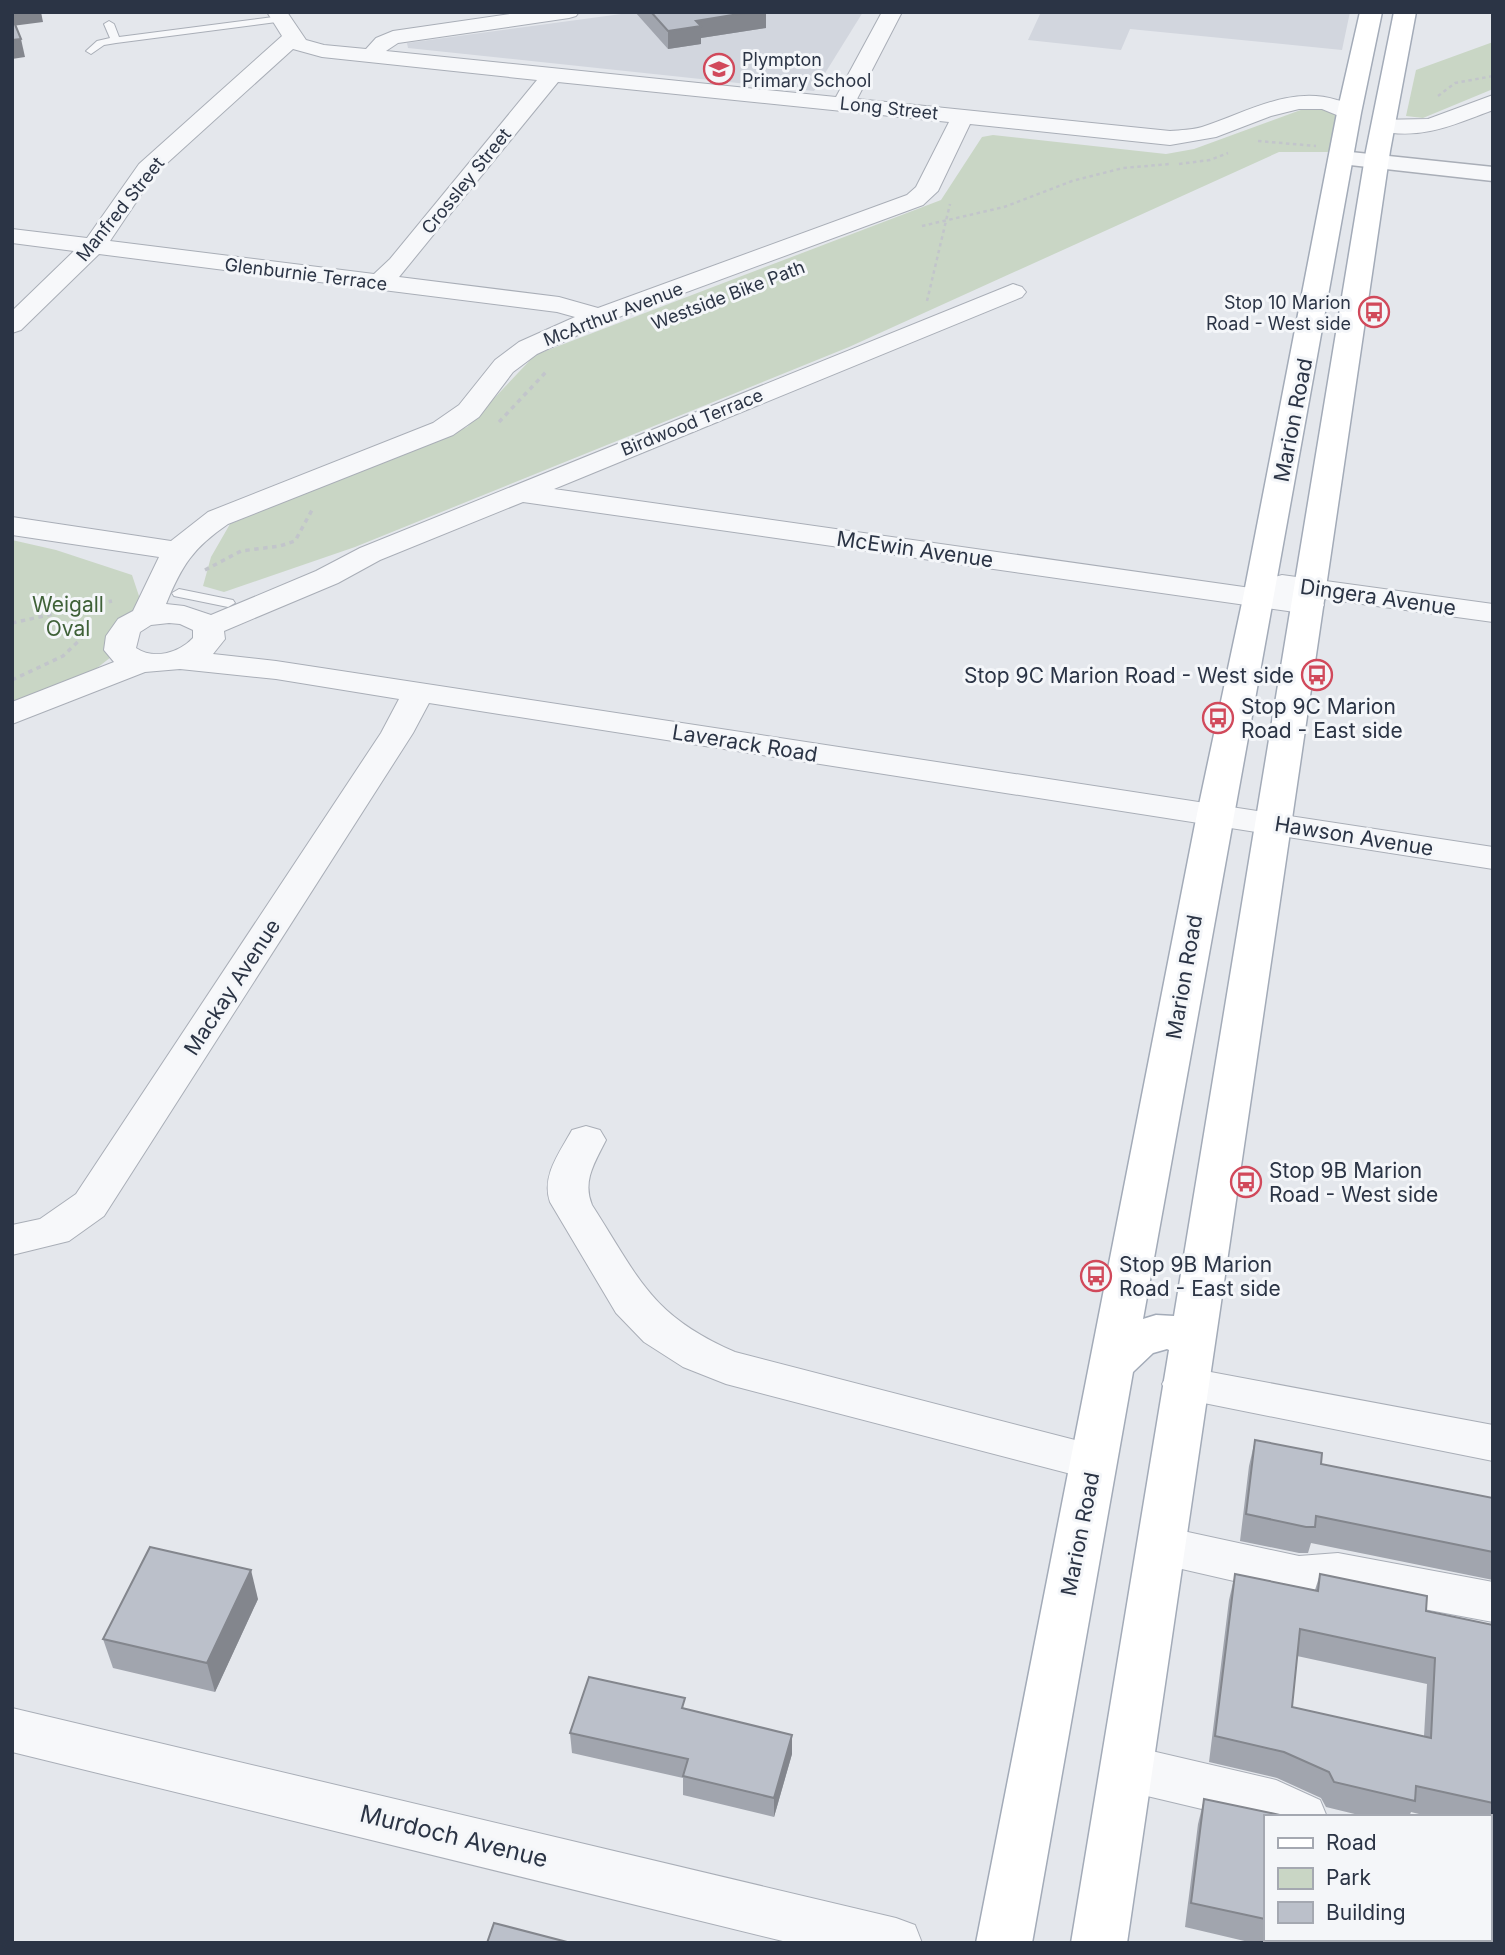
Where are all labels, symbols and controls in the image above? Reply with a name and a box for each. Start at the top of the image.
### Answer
place label: Plympton Primary School [742,49,871,91]
school or university icon: Plympton Primary School [702,52,736,86]
street label: Long Street [839,92,939,124]
street label: Crossley Street [417,124,515,238]
street label: Manfred Street [72,153,168,265]
street label: Glenburnie Terrace [224,254,388,294]
street label: Westside Bike Path [648,256,808,334]
street label: McArthur Avenue [540,278,686,350]
place label: Stop 10 Marion Road - West side [1206,292,1351,334]
bus stop icon: Stop 10 Marion Road - West side [1357,295,1391,329]
street label: Marion Road [1269,356,1317,484]
street label: Birdwood Terrace [618,384,766,460]
street label: McEwin Avenue [835,526,995,572]
street label: Dingera Avenue [1298,574,1458,620]
park label: Weigall Oval [32,592,104,641]
bus stop icon: Stop 9C Marion Road - West side [1300,658,1334,692]
place label: Stop 9C Marion Road - West side [964,663,1294,688]
place label: Stop 9C Marion Road - East side [1241,694,1403,743]
bus stop icon: Stop 9C Marion Road - East side [1201,701,1235,735]
street label: Laverack Road [671,719,819,767]
street label: Hawson Avenue [1273,811,1435,861]
street label: Marion Road [1161,913,1207,1041]
street label: Mackay Avenue [179,914,285,1060]
place label: Stop 9B Marion Road - West side [1269,1158,1438,1207]
bus stop icon: Stop 9B Marion Road - West side [1229,1165,1263,1199]
place label: Stop 9B Marion Road - East side [1119,1252,1281,1301]
bus stop icon: Stop 9B Marion Road - East side [1079,1259,1113,1293]
street label: Marion Road [1056,1470,1104,1598]
street label: Murdoch Avenue [357,1799,551,1873]
legend [1264,1815,1491,1941]
text: Road [1326,1830,1377,1855]
text: Park [1326,1865,1371,1890]
text: Building [1326,1900,1406,1925]

